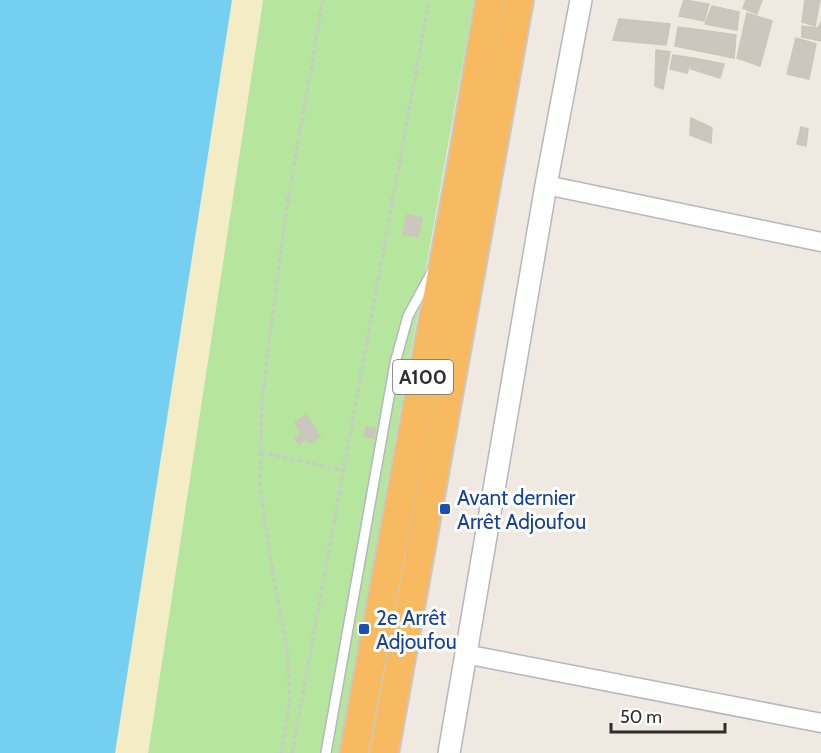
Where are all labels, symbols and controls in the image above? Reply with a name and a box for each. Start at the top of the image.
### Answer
road number: A100 [393,360,453,394]
place label: Avant dernier Arrêt Adjoufou [457,485,586,535]
marker: Avant dernier Arrêt Adjoufou [438,502,452,516]
place label: 2e Arrêt Adjoufou [376,605,457,655]
marker: 2e Arrêt Adjoufou [357,622,371,636]
scale bar [611,696,725,734]
text: 50 m [620,706,662,728]

